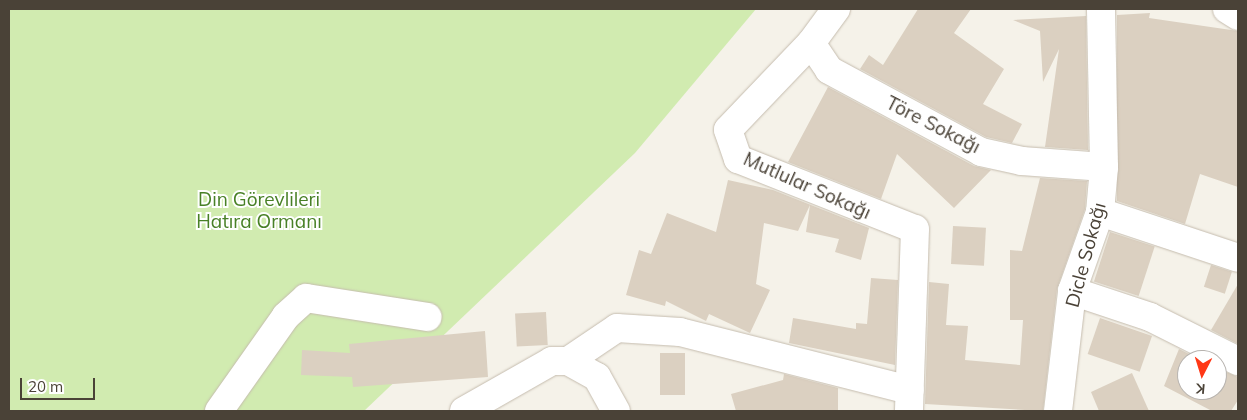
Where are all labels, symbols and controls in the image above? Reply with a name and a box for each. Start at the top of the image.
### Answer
street label: Töre Sokağı [882,92,984,158]
street label: Mutlular Sokağı [740,148,874,224]
park label: Din Görevlileri Hatıra Ormanı [196,189,322,233]
street label: Dicle Sokağı [1061,200,1111,310]
north arrow [1177,350,1227,400]
scale bar [22,368,98,400]
text: 20 m [28,377,63,396]
text: K [1195,380,1206,398]

